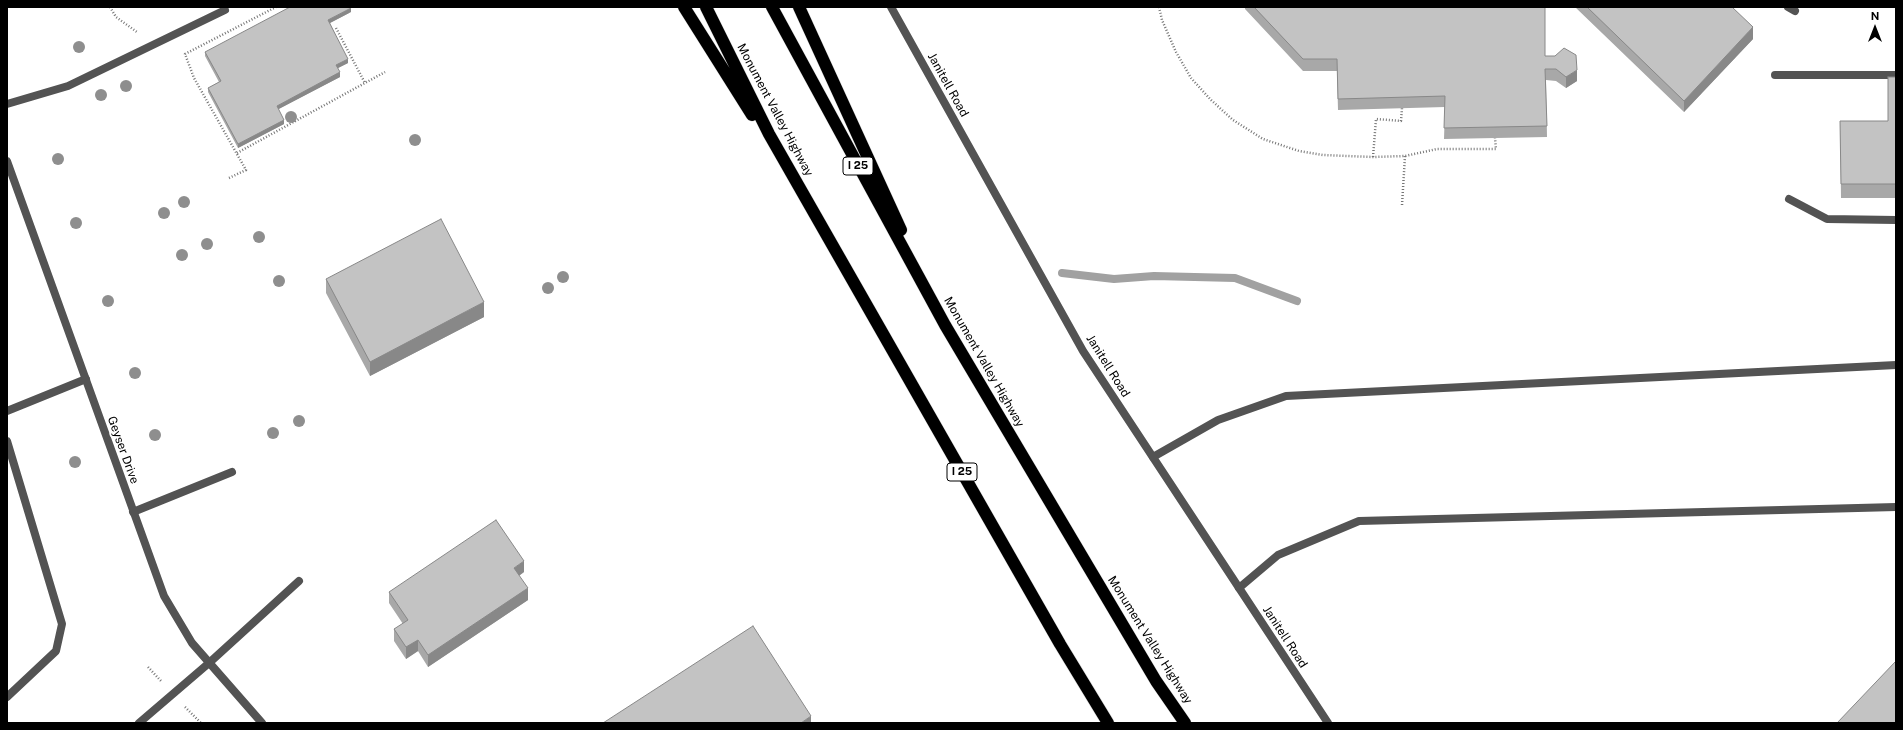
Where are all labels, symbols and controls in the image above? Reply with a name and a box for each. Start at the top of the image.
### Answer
north arrow [1855,8,1895,48]
text: N [1871,10,1879,22]
street label: Monument Valley Highway [734,41,816,179]
street label: Janitell Road [925,50,971,120]
road number: I 25 [843,157,873,175]
street label: Monument Valley Highway [941,294,1027,430]
street label: Janitell Road [1083,332,1133,400]
street label: Geyser Drive [104,414,142,486]
road number: I 25 [947,463,977,481]
street label: Monument Valley Highway [1105,573,1195,707]
street label: Janitell Road [1260,603,1310,671]

